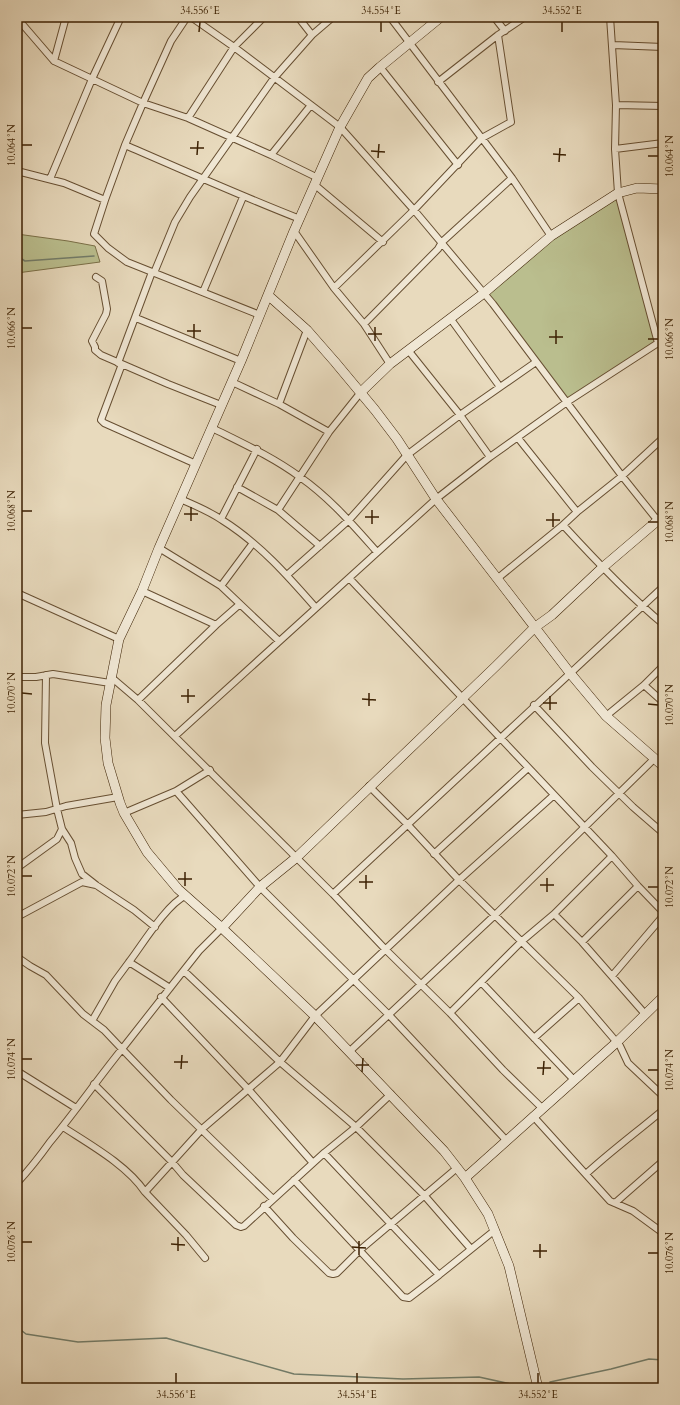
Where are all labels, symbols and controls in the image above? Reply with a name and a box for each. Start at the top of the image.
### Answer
text: 34.556°E [180,4,220,18]
text: 34.554°E [361,4,401,18]
text: 34.552°E [542,4,582,18]
text: 10.064°N [5,124,19,166]
text: 10.064°N [663,135,677,177]
text: 10.066°N [5,307,19,349]
text: 10.066°N [663,318,677,360]
text: 10.068°N [5,490,19,532]
text: 10.068°N [663,501,677,543]
text: 10.070°N [5,672,19,714]
text: 10.070°N [663,684,677,726]
text: 10.072°N [5,855,19,897]
text: 10.072°N [663,866,677,908]
text: 10.074°N [5,1038,19,1080]
text: 10.074°N [663,1049,677,1091]
text: 10.076°N [5,1221,19,1263]
text: 10.076°N [663,1232,677,1274]
text: 34.556°E [156,1388,196,1402]
text: 34.554°E [337,1388,377,1402]
text: 34.552°E [518,1388,558,1402]

